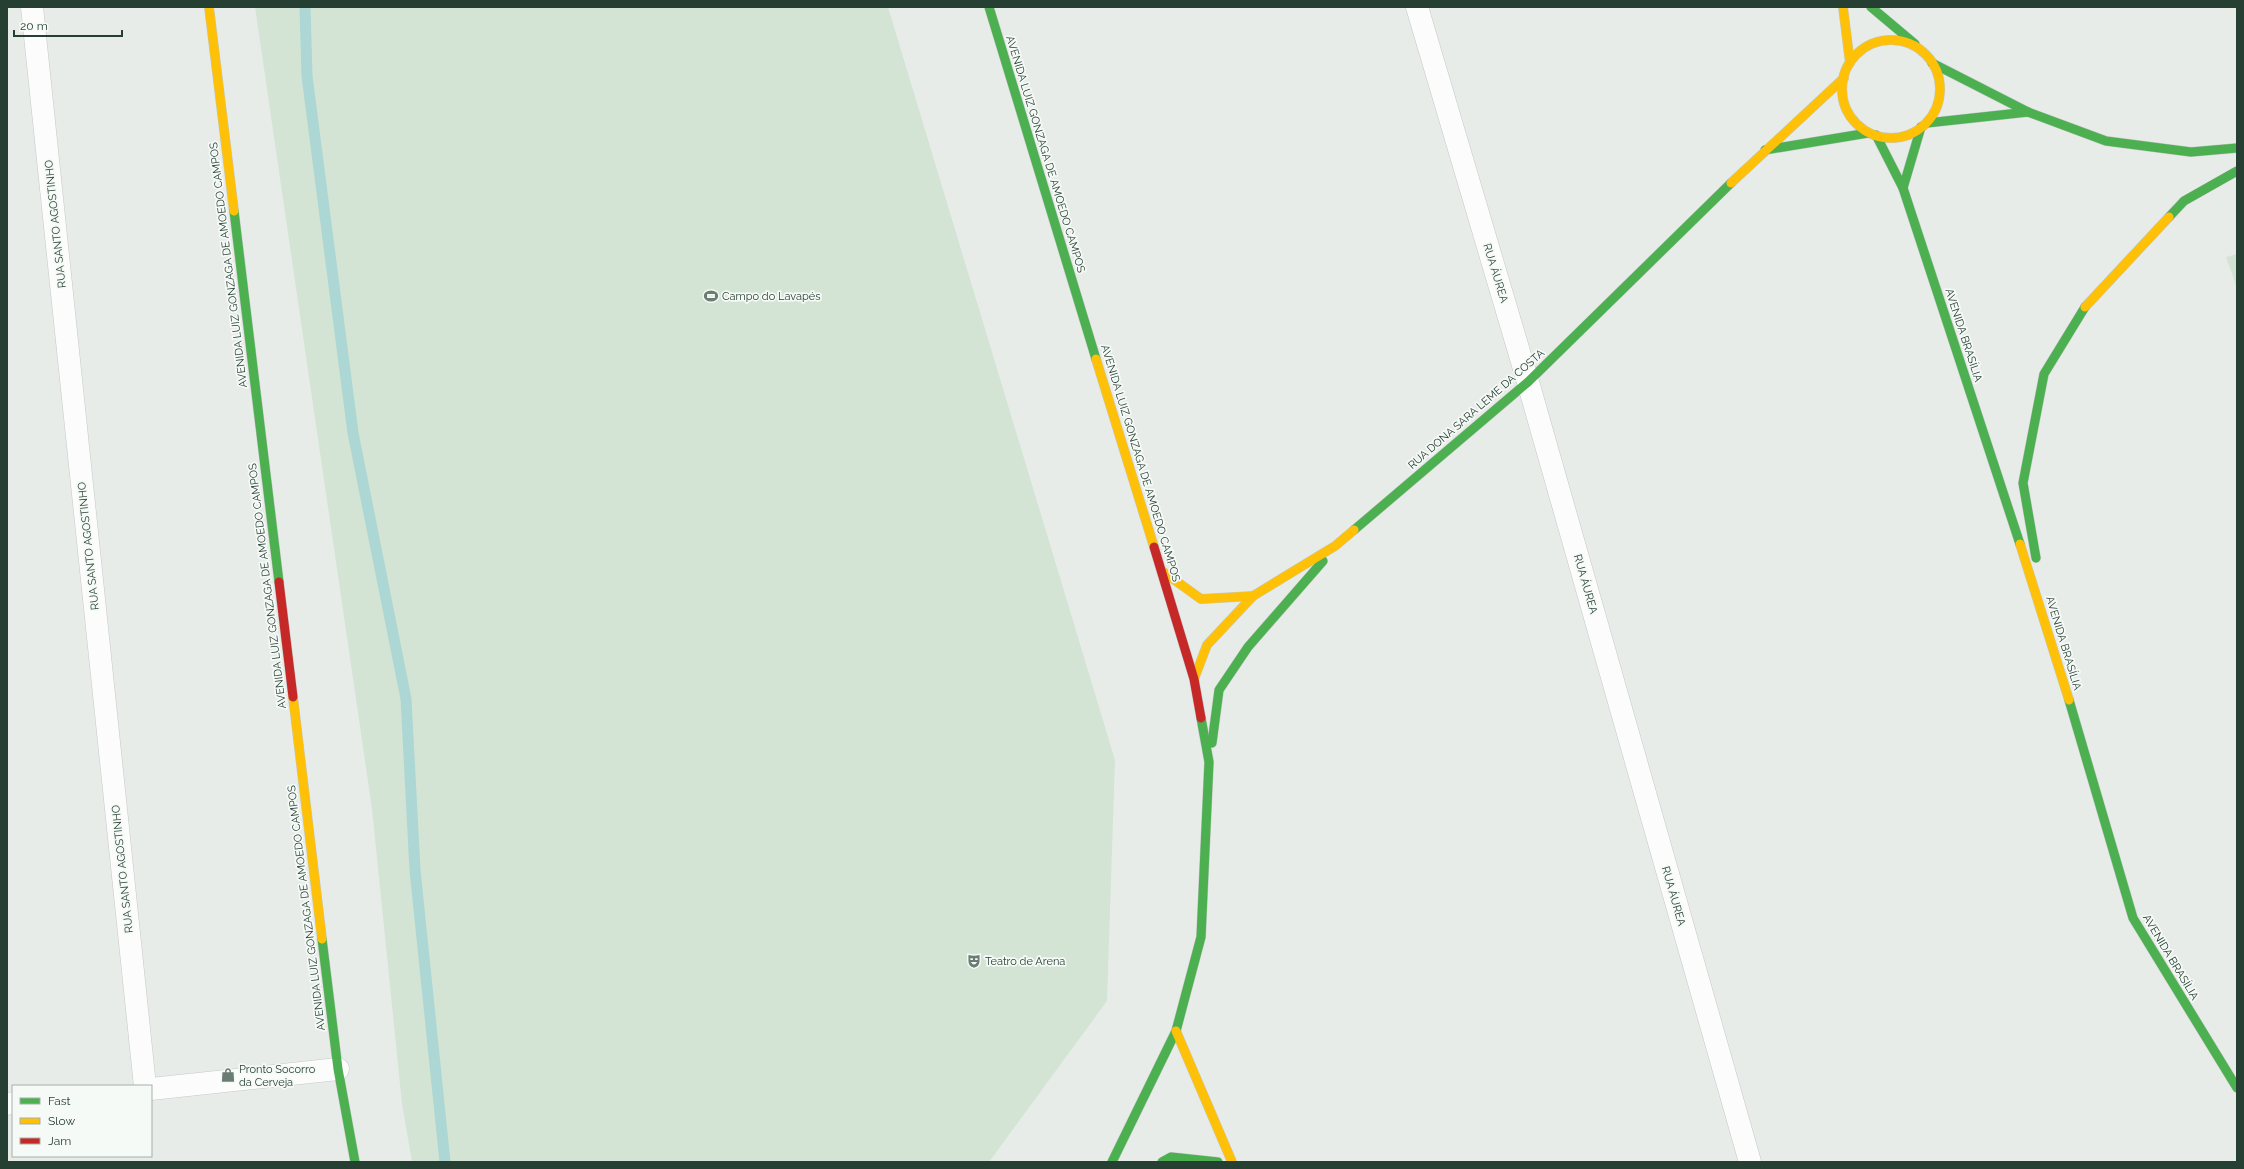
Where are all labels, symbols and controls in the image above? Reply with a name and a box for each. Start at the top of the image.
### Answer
scale bar [14,12,122,38]
text: 20 m [20,19,48,33]
street label: AVENIDA LUIZ GONZAGA DE AMOEDO CAMPOS [1003,34,1088,275]
street label: AVENIDA LUIZ GONZAGA DE AMOEDO CAMPOS [207,141,250,388]
street label: RUA SANTO AGOSTINHO [42,159,69,289]
street label: RUA ÁUREA [1480,242,1512,305]
street label: AVENIDA BRASÍLIA [1942,286,1986,384]
sports icon: Campo do Lavapés [703,288,719,304]
place label: Campo do Lavapés [722,290,820,303]
street label: AVENIDA LUIZ GONZAGA DE AMOEDO CAMPOS [1098,343,1183,584]
street label: RUA DONA SARA LEME DA COSTA [1406,346,1547,472]
street label: AVENIDA LUIZ GONZAGA DE AMOEDO CAMPOS [246,462,289,709]
street label: RUA SANTO AGOSTINHO [75,481,102,611]
street label: RUA ÁUREA [1571,553,1601,616]
street label: AVENIDA BRASÍLIA [2043,594,2085,692]
street label: AVENIDA LUIZ GONZAGA DE AMOEDO CAMPOS [285,784,328,1031]
street label: RUA SANTO AGOSTINHO [109,804,136,934]
street label: RUA ÁUREA [1659,865,1689,928]
street label: AVENIDA BRASÍLIA [2140,912,2202,1003]
theatre icon: Teatro de Arena [966,953,982,969]
place label: Teatro de Arena [985,955,1065,968]
place label: Pronto Socorro da Cerveja [239,1063,316,1089]
shop icon: Pronto Socorro da Cerveja [220,1067,236,1083]
legend [12,1085,152,1157]
text: Fast [48,1094,71,1108]
text: Slow [48,1114,75,1128]
text: Jam [48,1134,71,1148]

